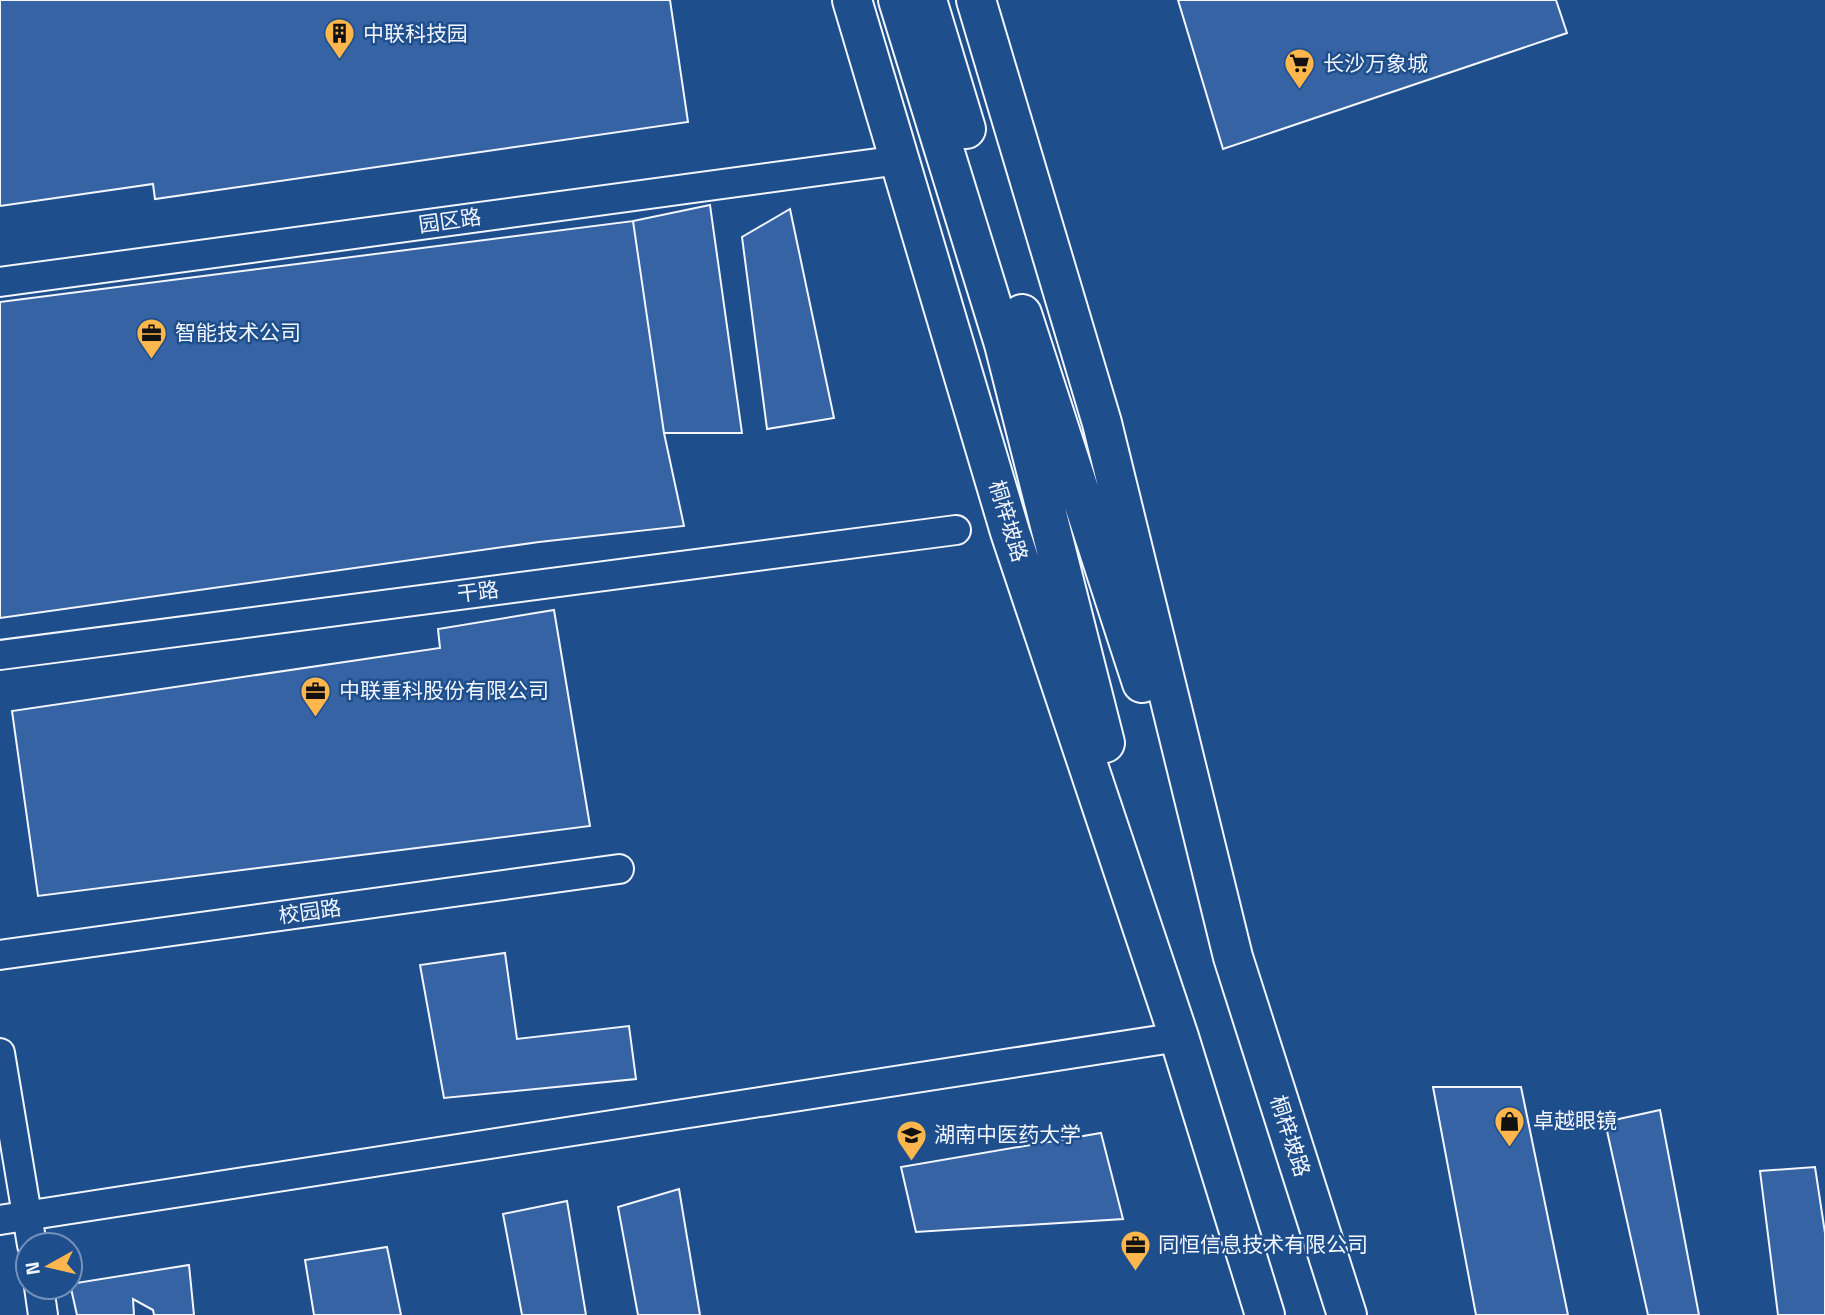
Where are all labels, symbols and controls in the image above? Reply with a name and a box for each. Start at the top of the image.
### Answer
building icon: 中联科技园 [323,17,357,61]
place label: 中联科技园 [363,17,468,49]
supermarket icon: 长沙万象城 [1283,47,1317,91]
place label: 长沙万象城 [1323,47,1428,79]
street label: 园区路 [416,200,483,240]
office icon: 智能技术公司 [135,316,169,360]
place label: 智能技术公司 [175,316,301,348]
street label: 桐梓坡路 [981,476,1037,566]
street label: 干路 [455,573,501,609]
office icon: 中联重科股份有限公司 [299,674,333,718]
place label: 中联重科股份有限公司 [339,674,549,706]
street label: 校园路 [276,891,343,931]
street label: 桐梓坡路 [1263,1091,1319,1181]
shop icon: 卓越眼镜 [1493,1104,1527,1148]
place label: 卓越眼镜 [1533,1104,1617,1136]
school or university icon: 湖南中医药大学 [894,1118,928,1162]
place label: 湖南中医药大学 [934,1118,1081,1150]
office icon: 同恒信息技术有限公司 [1118,1228,1152,1272]
place label: 同恒信息技术有限公司 [1158,1228,1368,1260]
north arrow [14,1231,84,1301]
text: N [16,1260,47,1277]

